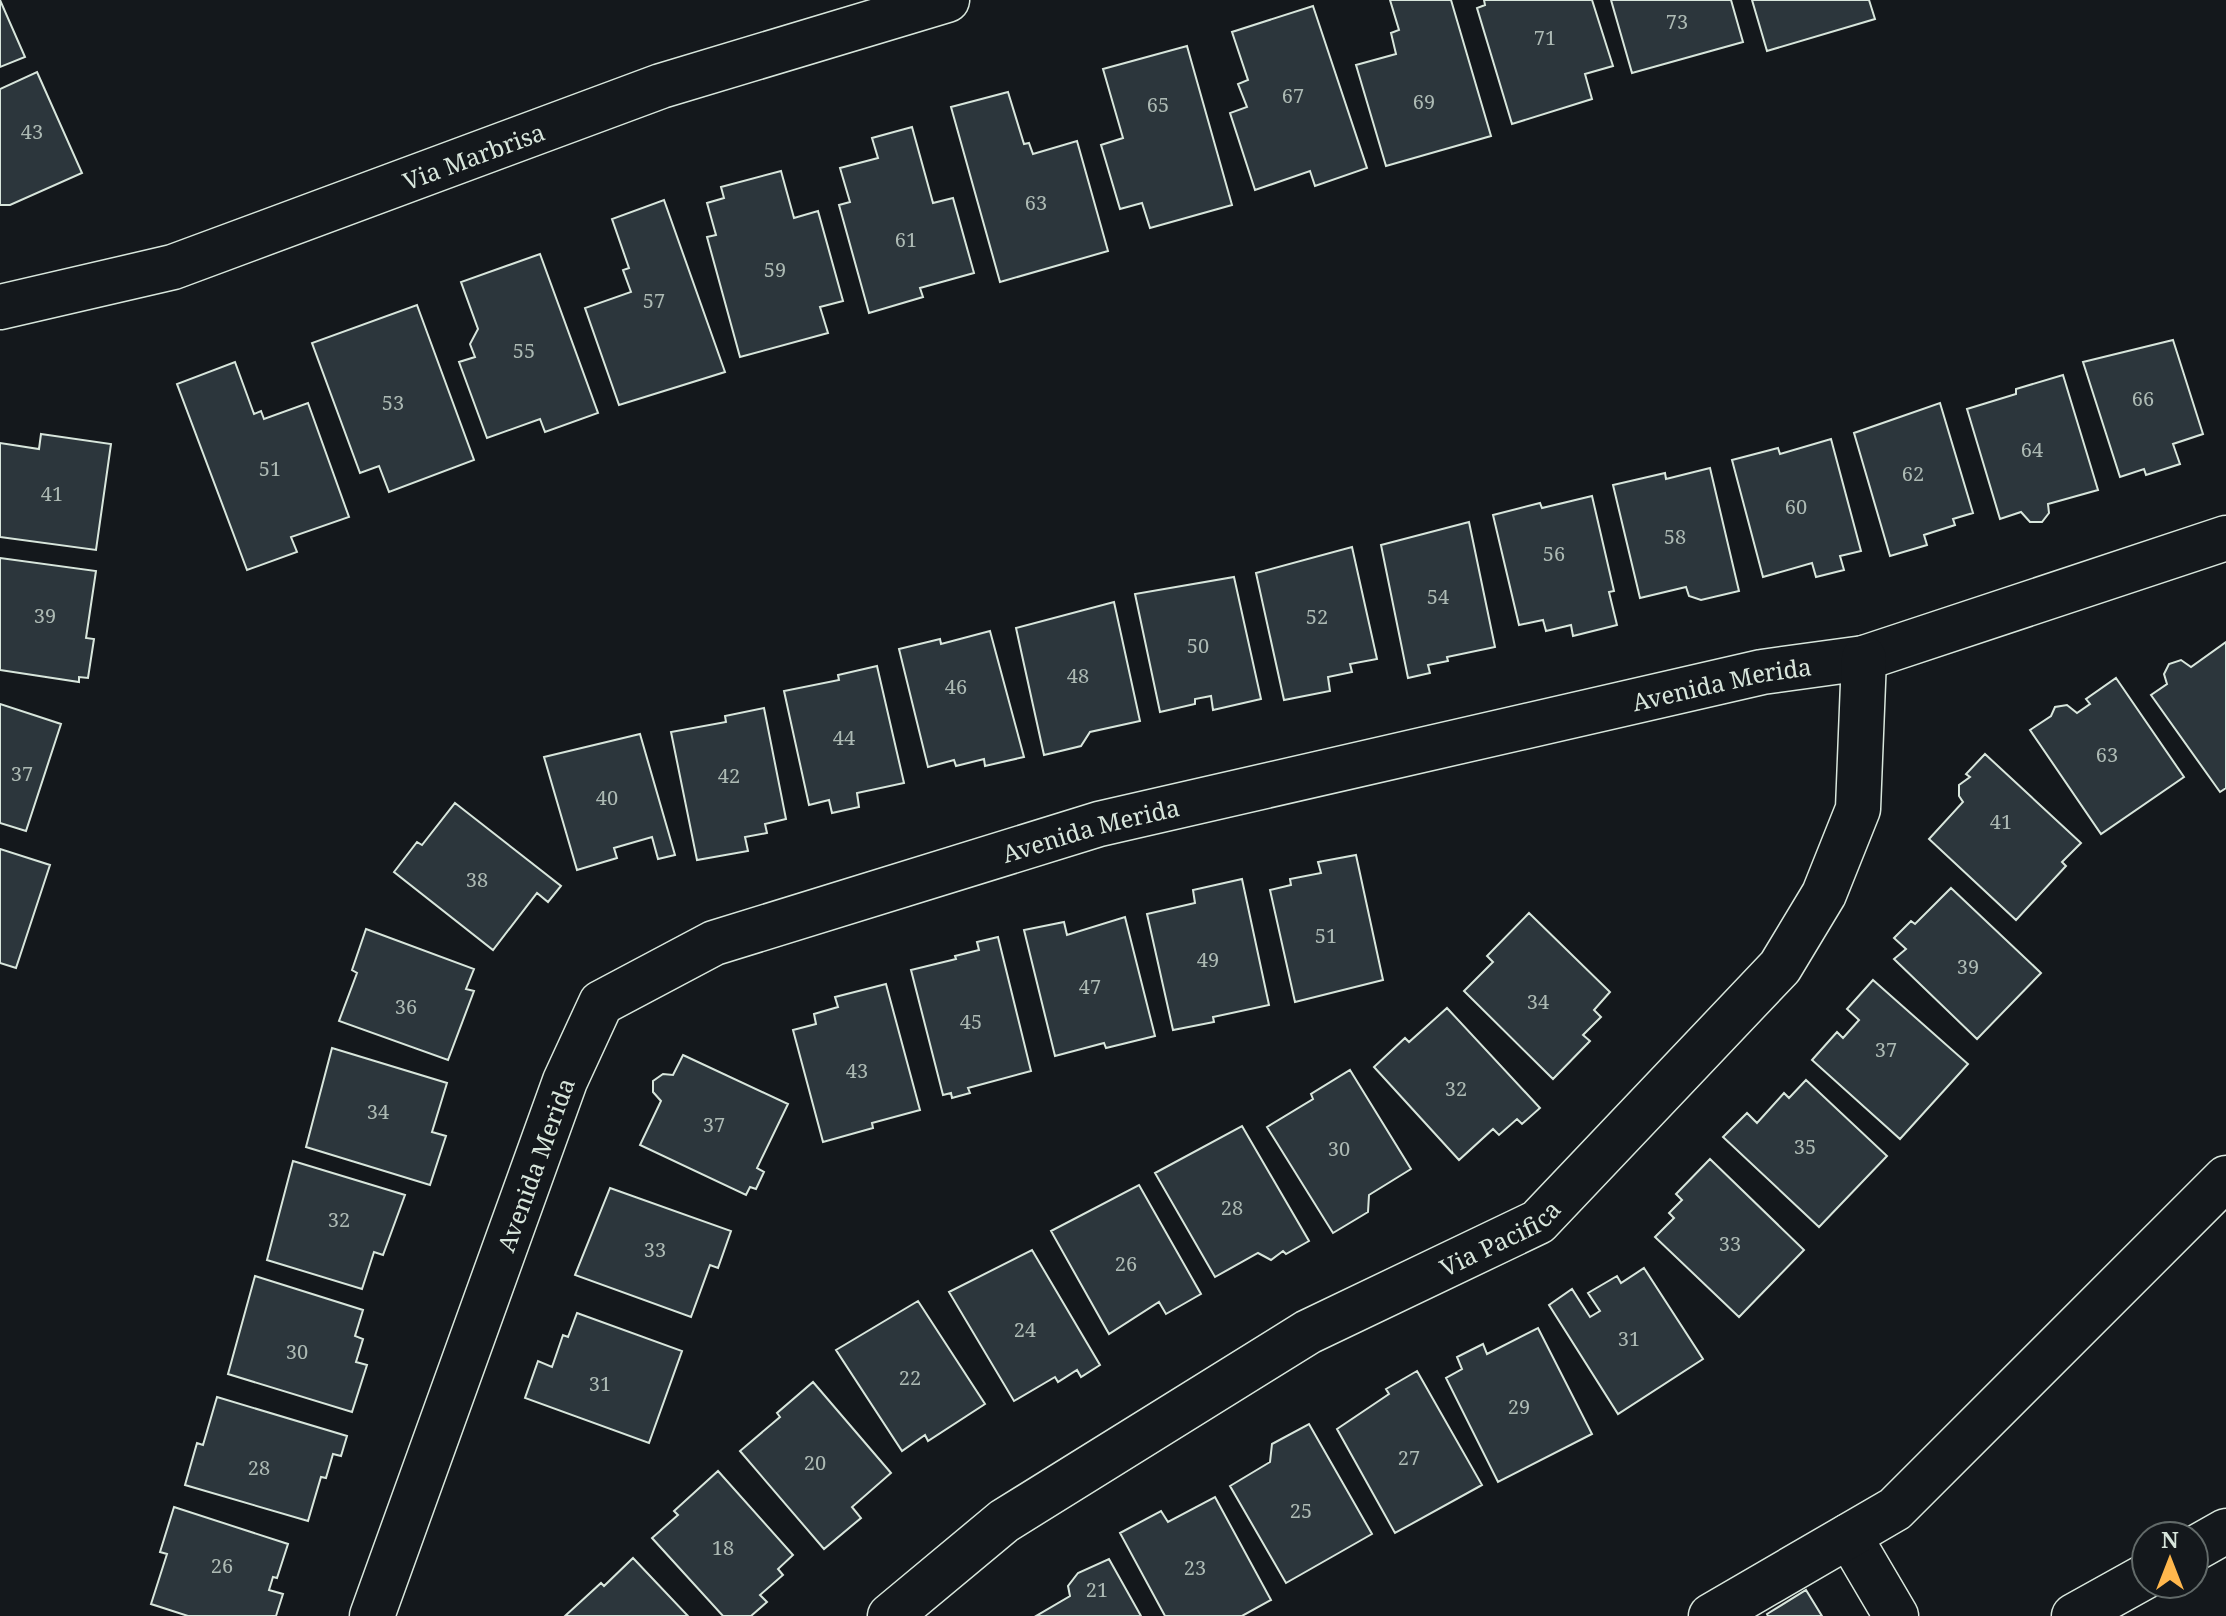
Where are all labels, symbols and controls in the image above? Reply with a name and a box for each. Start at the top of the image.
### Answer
house number: 73 [1666,8,1688,35]
house number: 71 [1534,24,1556,51]
house number: 67 [1282,82,1304,109]
house number: 69 [1413,88,1435,115]
house number: 65 [1147,91,1169,118]
street label: Via Marbrisa [398,114,549,197]
house number: 43 [21,118,43,145]
house number: 63 [1025,189,1047,216]
house number: 61 [895,226,917,253]
house number: 59 [764,256,786,283]
house number: 57 [643,287,665,314]
house number: 55 [513,337,535,364]
house number: 66 [2132,385,2154,412]
house number: 53 [382,389,404,416]
house number: 64 [2021,436,2043,463]
house number: 51 [259,455,281,482]
house number: 62 [1902,460,1924,487]
house number: 41 [41,480,63,507]
house number: 60 [1785,493,1807,520]
house number: 58 [1664,523,1686,550]
house number: 56 [1543,540,1565,567]
house number: 54 [1427,583,1449,610]
house number: 39 [34,602,56,629]
house number: 52 [1306,603,1328,630]
house number: 50 [1187,632,1209,659]
street label: Avenida Merida [1629,649,1813,718]
house number: 48 [1067,662,1089,689]
house number: 46 [945,673,967,700]
house number: 44 [833,724,855,751]
house number: 63 [2096,741,2118,768]
house number: 37 [11,760,33,787]
house number: 42 [718,762,740,789]
house number: 40 [596,784,618,811]
street label: Avenida Merida [998,790,1182,870]
house number: 41 [1990,808,2012,835]
house number: 38 [466,866,488,893]
house number: 51 [1315,922,1337,949]
house number: 49 [1197,946,1219,973]
house number: 39 [1957,953,1979,980]
house number: 47 [1079,973,1101,1000]
house number: 34 [1527,988,1549,1015]
house number: 36 [395,993,417,1020]
house number: 45 [960,1008,982,1035]
house number: 37 [1875,1036,1897,1063]
house number: 43 [846,1057,868,1084]
street label: Avenida Merida [488,1073,581,1256]
house number: 32 [1445,1075,1467,1102]
house number: 34 [367,1098,389,1125]
house number: 37 [703,1111,725,1138]
house number: 35 [1794,1133,1816,1160]
house number: 30 [1328,1135,1350,1162]
street label: Via Pacifica [1434,1193,1567,1283]
house number: 28 [1221,1194,1243,1221]
house number: 32 [328,1206,350,1233]
house number: 33 [1719,1230,1741,1257]
house number: 33 [644,1236,666,1263]
house number: 26 [1115,1250,1137,1277]
house number: 24 [1014,1316,1036,1343]
house number: 31 [1618,1325,1640,1352]
house number: 30 [286,1338,308,1365]
house number: 22 [899,1364,921,1391]
house number: 31 [589,1370,611,1397]
house number: 29 [1508,1393,1530,1420]
house number: 27 [1398,1444,1420,1471]
house number: 20 [804,1449,826,1476]
house number: 28 [248,1454,270,1481]
house number: 25 [1290,1497,1312,1524]
north arrow [2130,1520,2210,1600]
text: N [2161,1524,2179,1554]
house number: 18 [712,1534,734,1561]
house number: 26 [211,1552,233,1579]
house number: 23 [1184,1554,1206,1581]
house number: 21 [1086,1576,1108,1603]

